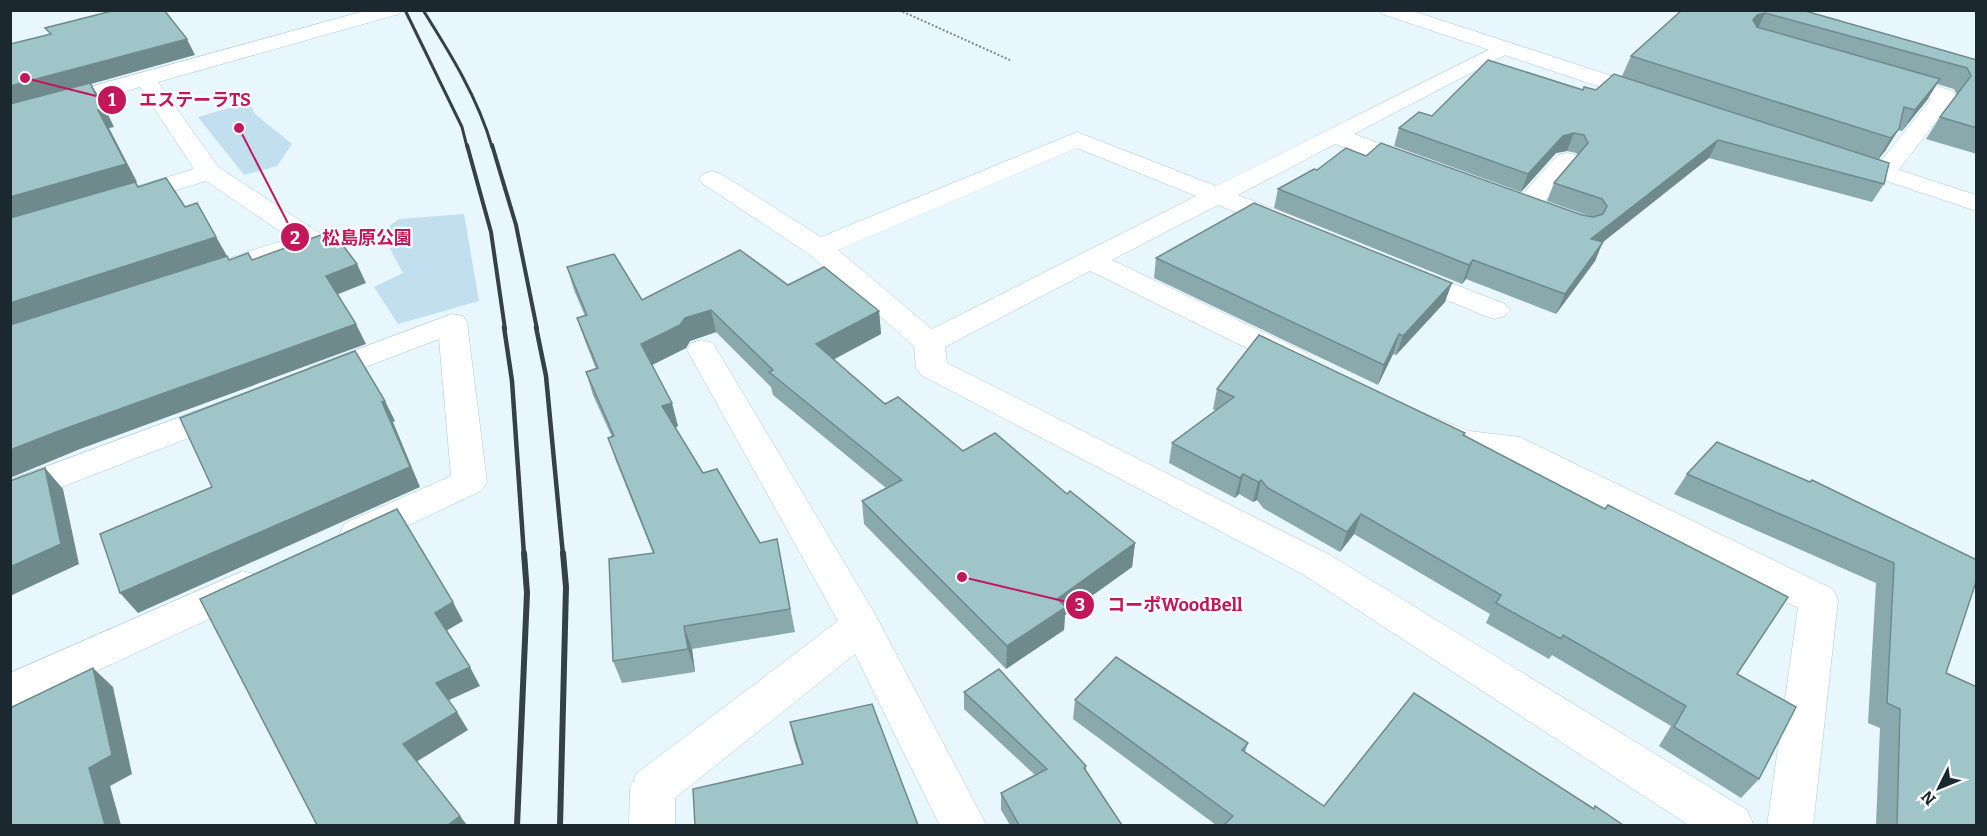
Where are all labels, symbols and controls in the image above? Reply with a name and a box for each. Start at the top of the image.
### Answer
callout: エステーラTS [97,82,262,118]
text: 1 [108,89,116,111]
text: エステーラTS [139,89,251,111]
callout: 松島原公園 [280,219,424,255]
text: 2 [290,227,300,249]
text: 松島原公園 [322,227,412,249]
callout: コーポWoodBell [1065,587,1254,623]
text: 3 [1075,594,1085,616]
text: コーポWoodBell [1107,594,1243,616]
north arrow [1909,758,1969,818]
text: N [1917,787,1940,809]

